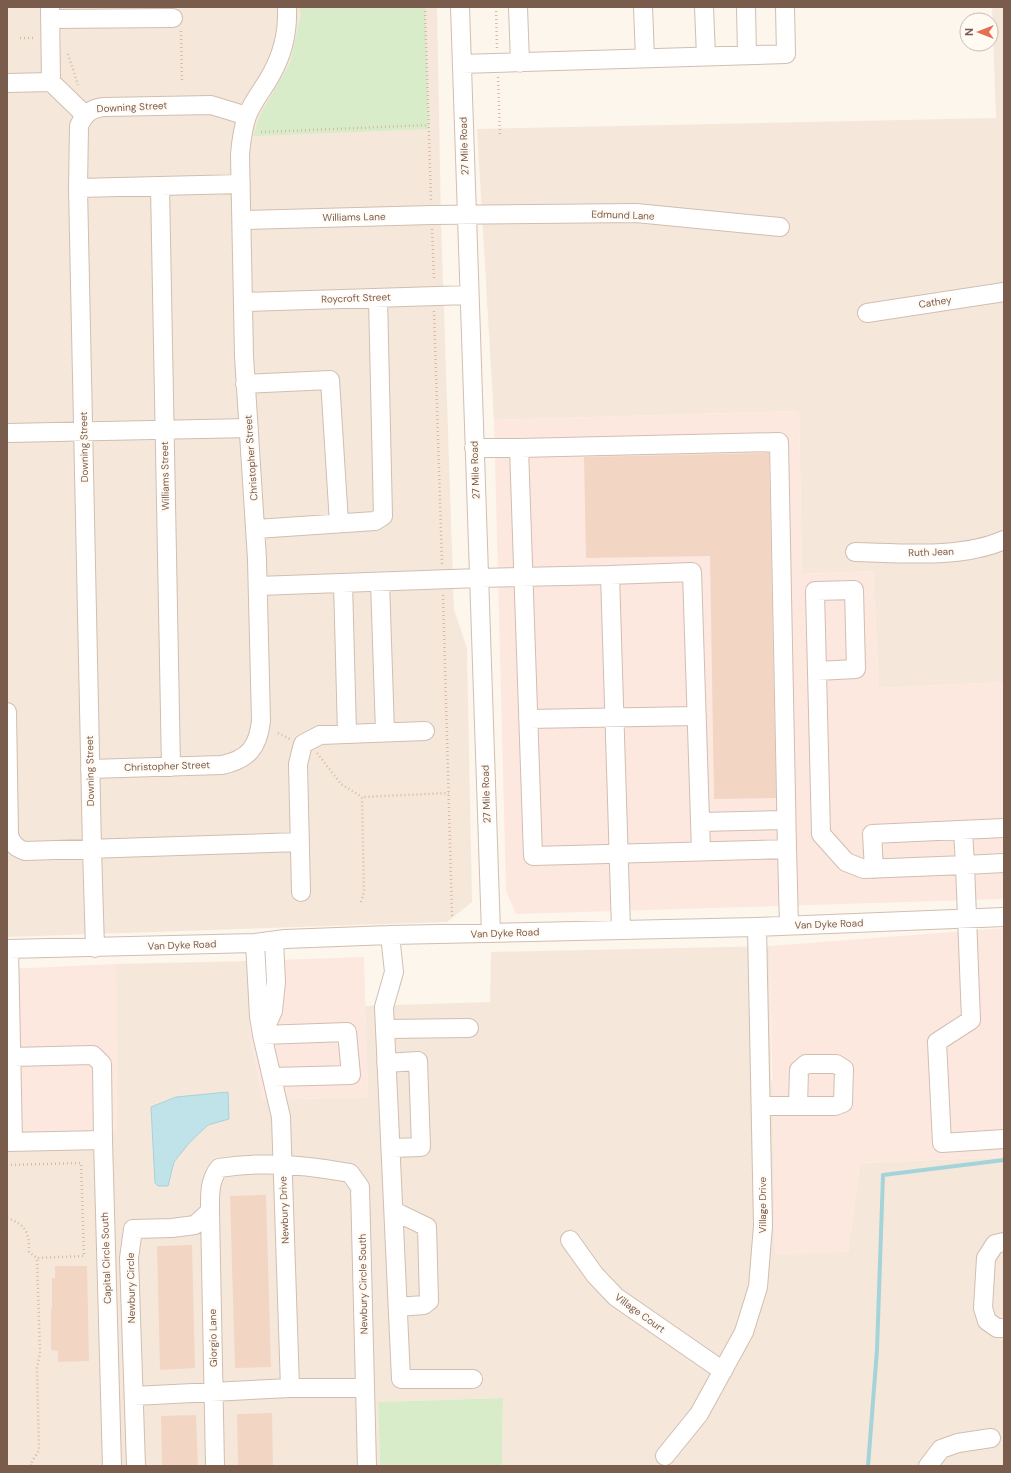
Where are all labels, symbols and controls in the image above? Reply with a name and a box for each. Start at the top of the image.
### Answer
north arrow [959,12,999,52]
text: N [962,28,976,36]
street label: Downing Street [96,99,168,115]
street label: 27 Mile Road [456,117,472,175]
street label: Edmund Lane [591,207,655,223]
street label: Williams Lane [322,210,386,224]
street label: Roycroft Street [321,290,391,306]
street label: Cathey [918,293,953,311]
street label: Downing Street [77,411,91,482]
street label: Christopher Street [242,415,260,501]
street label: Williams Street [158,441,172,511]
street label: 27 Mile Road [467,441,483,499]
street label: Ruth Jean [908,545,954,559]
street label: Downing Street [83,735,97,806]
street label: Christopher Street [124,758,210,774]
street label: 27 Mile Road [478,765,494,823]
street label: Van Dyke Road [794,916,864,932]
street label: Van Dyke Road [470,925,540,941]
street label: Van Dyke Road [147,937,217,953]
street label: Newbury Drive [276,1176,292,1244]
street label: Village Drive [756,1176,769,1233]
street label: Capital Circle South [98,1212,114,1304]
street label: Newbury Circle South [356,1233,370,1334]
street label: Newbury Circle [124,1252,138,1323]
street label: Village Court [612,1290,668,1336]
street label: Giorgio Lane [206,1308,220,1367]

